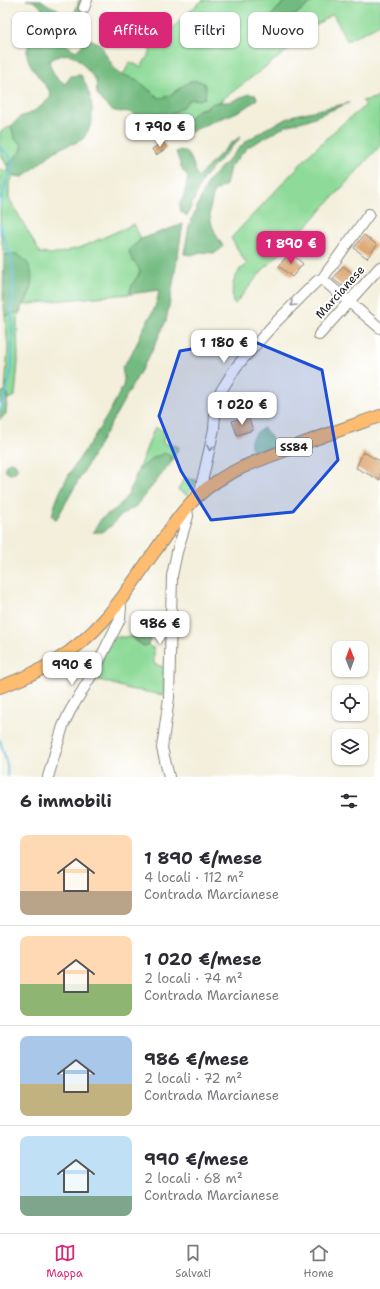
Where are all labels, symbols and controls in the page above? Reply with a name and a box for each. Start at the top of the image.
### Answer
chip: Compra [12,12,91,48]
chip: Affitta [99,12,172,48]
chip: Filtri [180,12,240,48]
chip: Nuovo [248,12,318,48]
pin: 1 790 € [123,114,197,148]
text: 1 790 € [134,118,186,135]
pin: 1 890 € [254,231,328,265]
text: 1 890 € [266,235,316,252]
street label: Marcianese [312,262,368,322]
one-way arrow [290,299,298,307]
pin: 1 180 € [187,330,261,364]
text: 1 180 € [200,334,248,351]
pin: 1 020 € [205,392,279,426]
text: 1 020 € [217,396,267,413]
road number: SS84 [276,438,312,456]
one-way arrow [206,445,214,451]
pin: 986 € [132,611,188,645]
text: 986 € [140,615,180,632]
north arrow [332,641,368,677]
map controls [332,641,368,765]
pin: 990 € [44,652,100,686]
text: 990 € [52,656,92,673]
button: locate [332,685,368,721]
button: layers [332,729,368,765]
text: 6 immobili [20,790,112,812]
icon: filters [338,790,360,812]
text: 1 890 €/mese [144,847,262,869]
icon: home [52,851,100,899]
text: 4 locali · 112 m² [144,869,244,886]
text: Contrada Marcianese [144,886,279,903]
text: 1 020 €/mese [144,948,262,970]
icon: home [52,952,100,1000]
text: 2 locali · 74 m² [144,970,243,987]
text: Contrada Marcianese [144,987,279,1004]
text: 986 €/mese [144,1048,249,1070]
icon: home [52,1052,100,1100]
text: 2 locali · 72 m² [144,1070,242,1087]
text: Contrada Marcianese [144,1087,279,1104]
text: 990 €/mese [144,1148,249,1170]
icon: home [52,1152,100,1200]
text: 2 locali · 68 m² [144,1170,243,1187]
text: Contrada Marcianese [144,1187,279,1204]
tab: Mappa [46,1242,83,1281]
tab: Salvati [175,1242,211,1281]
tab: Home [304,1242,334,1281]

